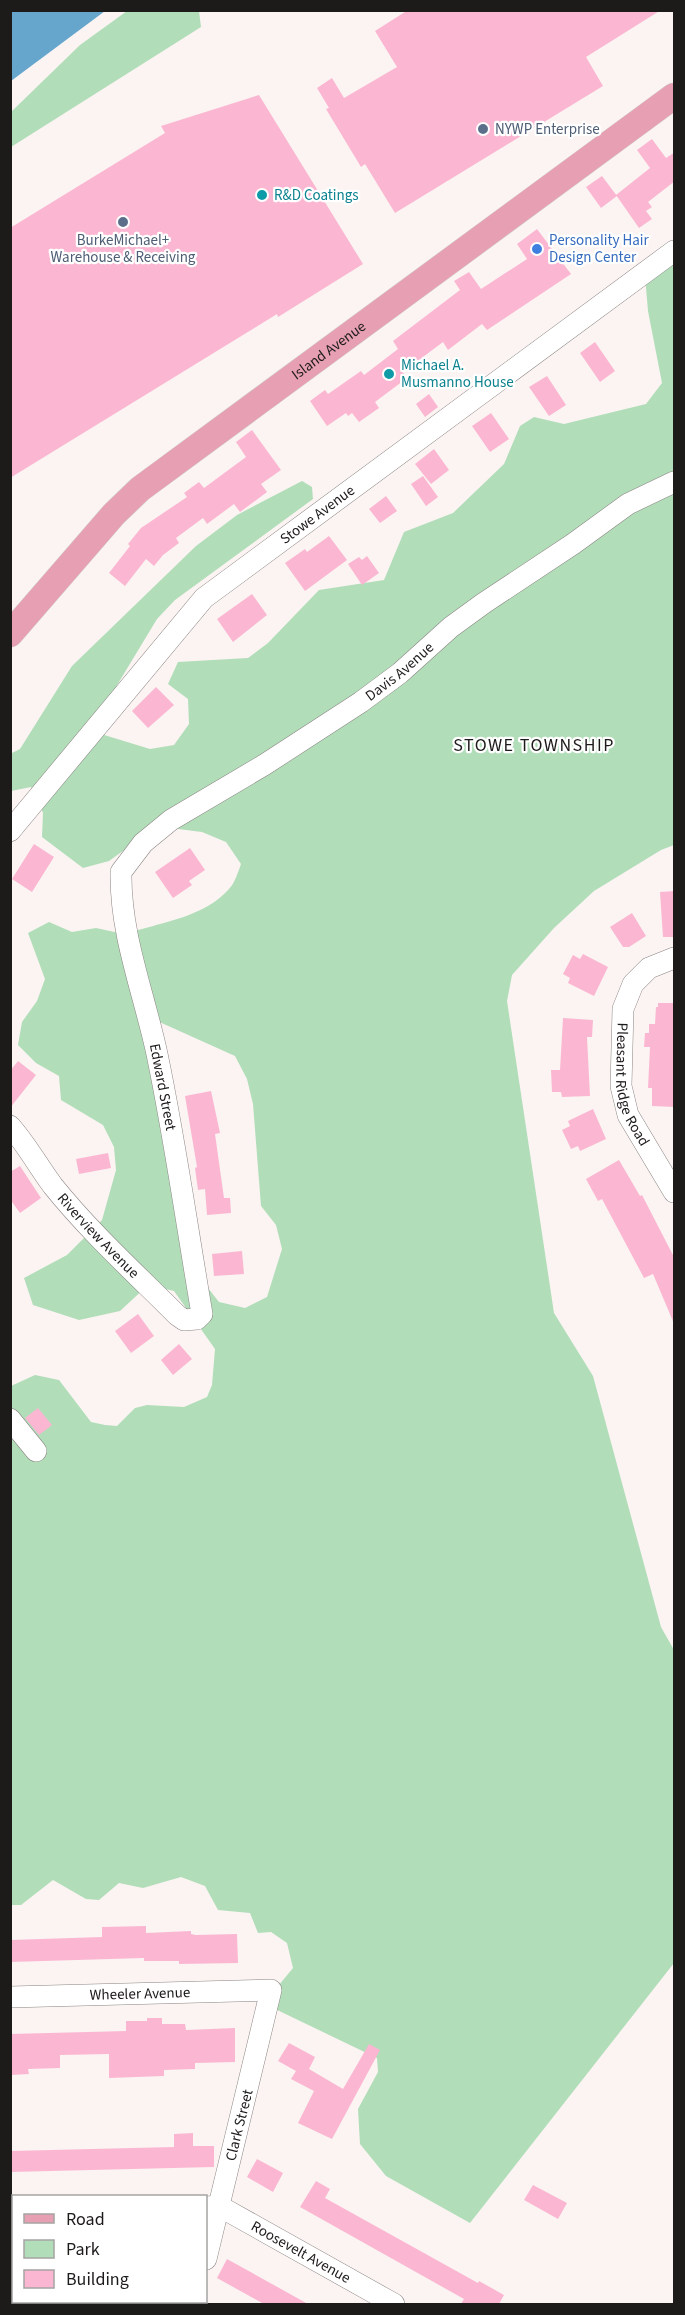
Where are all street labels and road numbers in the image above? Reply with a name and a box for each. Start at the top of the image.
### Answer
street label: Island Avenue [287,316,370,385]
street label: Stowe Avenue [276,480,359,549]
street label: Davis Avenue [361,637,439,706]
street label: Pleasant Ridge Road [610,1022,654,1150]
street label: Edward Street [144,1042,181,1132]
street label: Riverview Avenue [52,1189,144,1283]
street label: Wheeler Avenue [89,1982,191,2006]
street label: Clark Street [220,2087,259,2163]
street label: Roosevelt Avenue [247,2216,354,2289]

